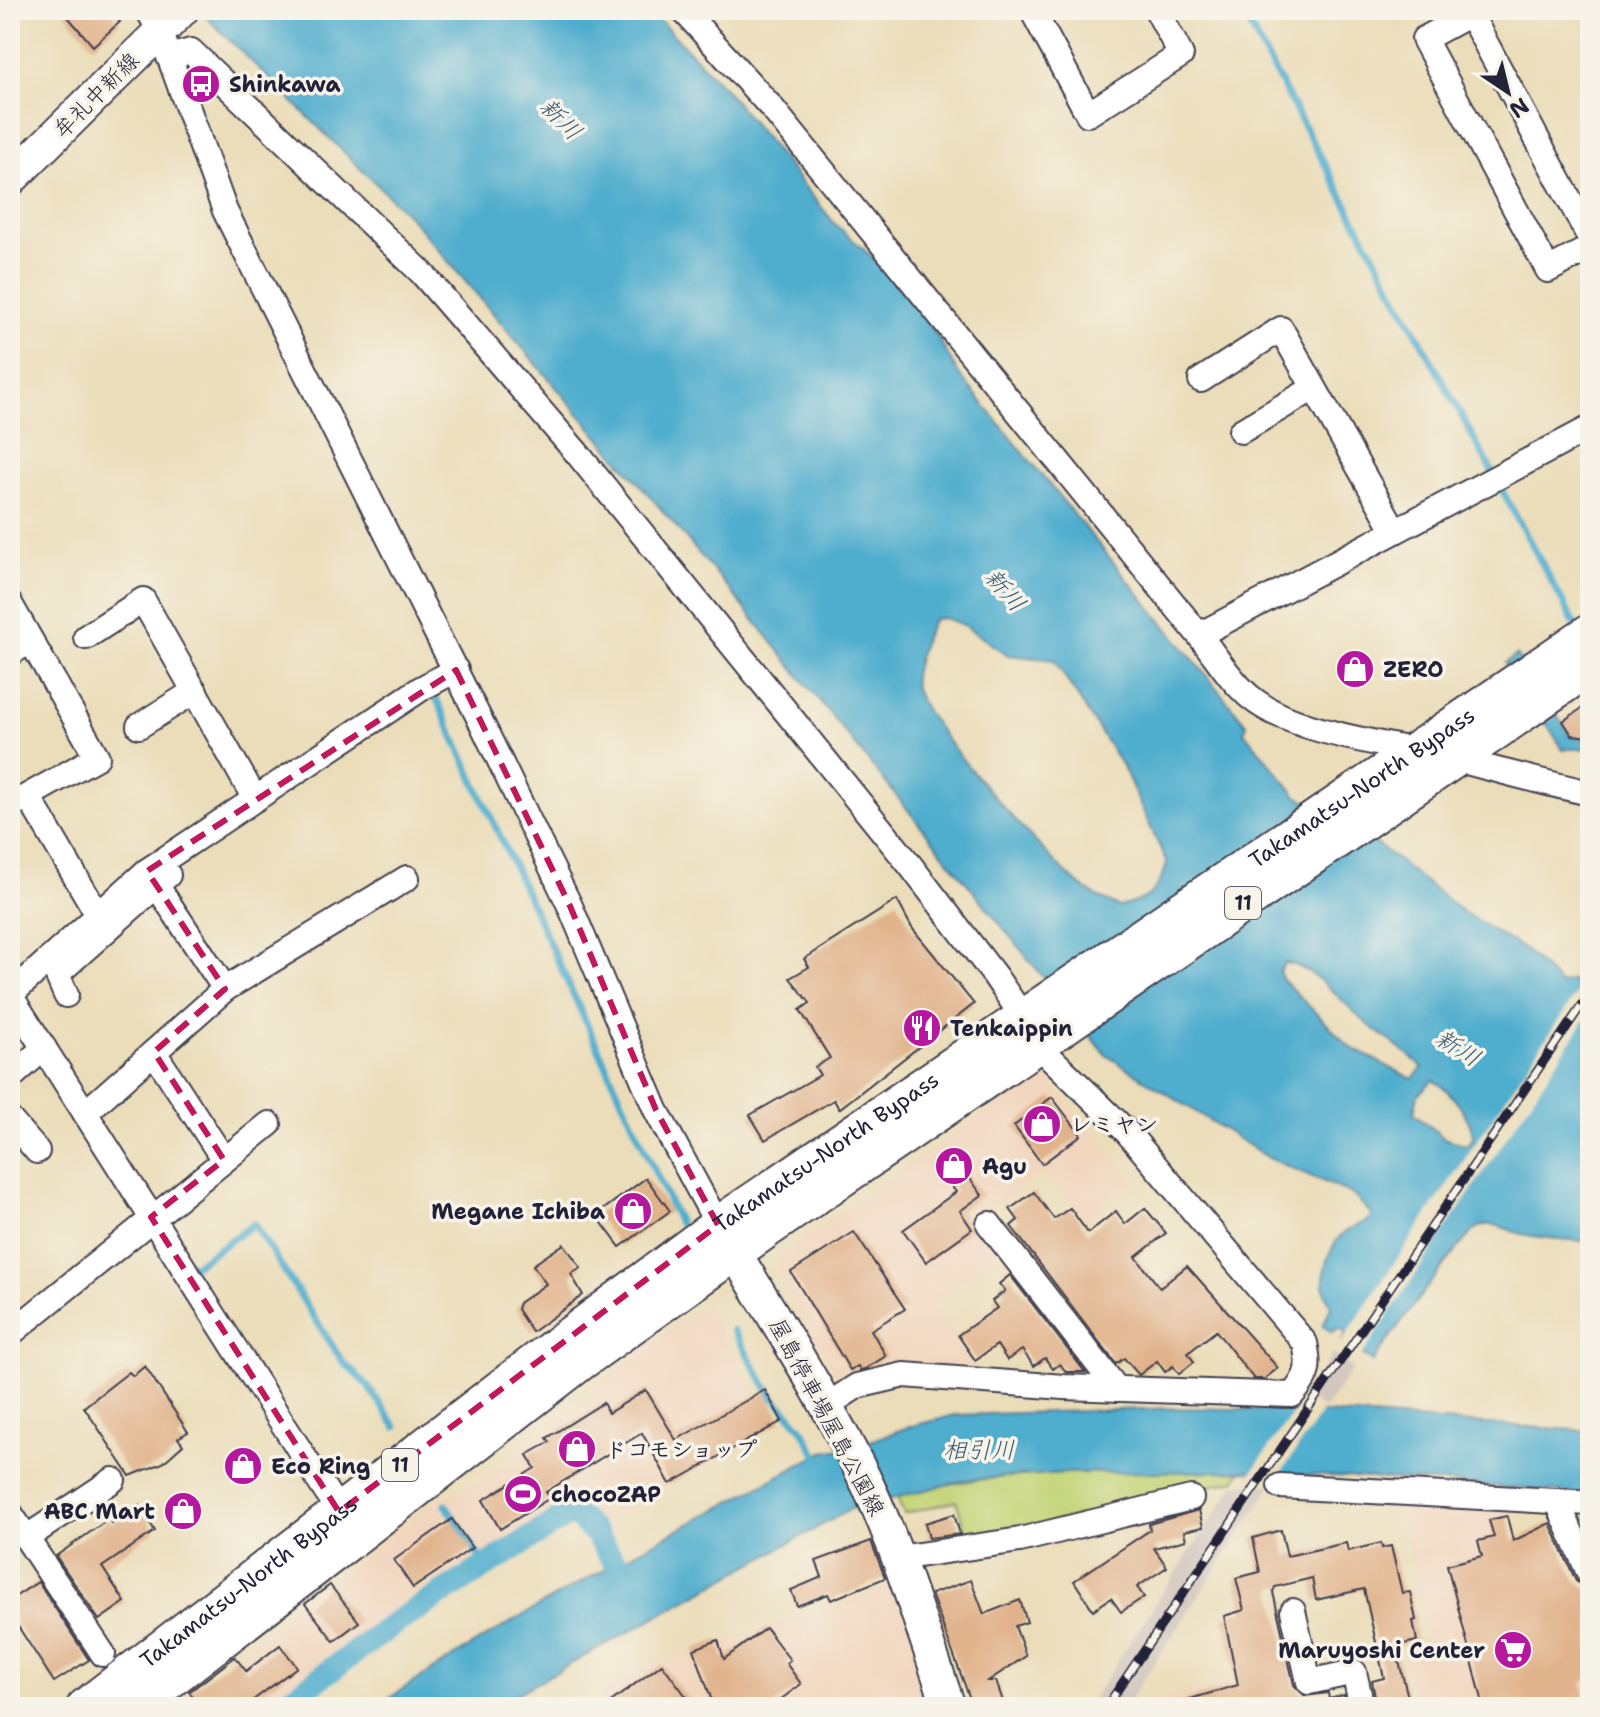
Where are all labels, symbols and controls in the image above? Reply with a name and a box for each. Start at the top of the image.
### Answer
street label: 牟礼中新線 [47,46,145,144]
north arrow [1468,52,1548,132]
bus stop icon: Shinkawa [180,63,222,105]
place label: Shinkawa [229,70,341,99]
water label: 新川 [533,91,589,147]
text: N [1504,91,1535,125]
water label: 新川 [977,561,1033,619]
shop icon: ZERO [1334,648,1376,690]
place label: ZERO [1383,655,1443,684]
street label: Takamatsu-North Bypass [1243,700,1480,874]
road number: 11 [1225,887,1261,919]
restaurant icon: Tenkaippin [901,1007,943,1049]
place label: Tenkaippin [950,1014,1073,1043]
water label: 新川 [1429,1022,1487,1074]
street label: Takamatsu-North Bypass [707,1065,944,1239]
shop icon: レミヤン [1021,1103,1063,1145]
place label: レミヤン [1070,1110,1158,1139]
shop icon: Agu [933,1145,975,1187]
place label: Agu [982,1152,1027,1181]
shop icon: Megane Ichiba [612,1190,654,1232]
place label: Megane Ichiba [431,1197,605,1226]
street label: 屋島停車場屋島公園線 [763,1313,891,1521]
shop icon: ドコモショップ [556,1428,598,1470]
water label: 相引川 [943,1434,1015,1466]
place label: ドコモショップ [605,1435,757,1464]
shop icon: Eco Ring [222,1445,264,1487]
road number: 11 [382,1449,418,1481]
place label: Eco Ring [271,1452,370,1481]
sports icon: chocoZAP [502,1473,544,1515]
place label: chocoZAP [551,1480,661,1509]
street label: Takamatsu-North Bypass [134,1489,363,1674]
shop icon: ABC Mart [162,1490,204,1532]
place label: ABC Mart [44,1497,155,1526]
supermarket icon: Maruyoshi Center [1492,1629,1534,1671]
place label: Maruyoshi Center [1278,1636,1485,1665]

